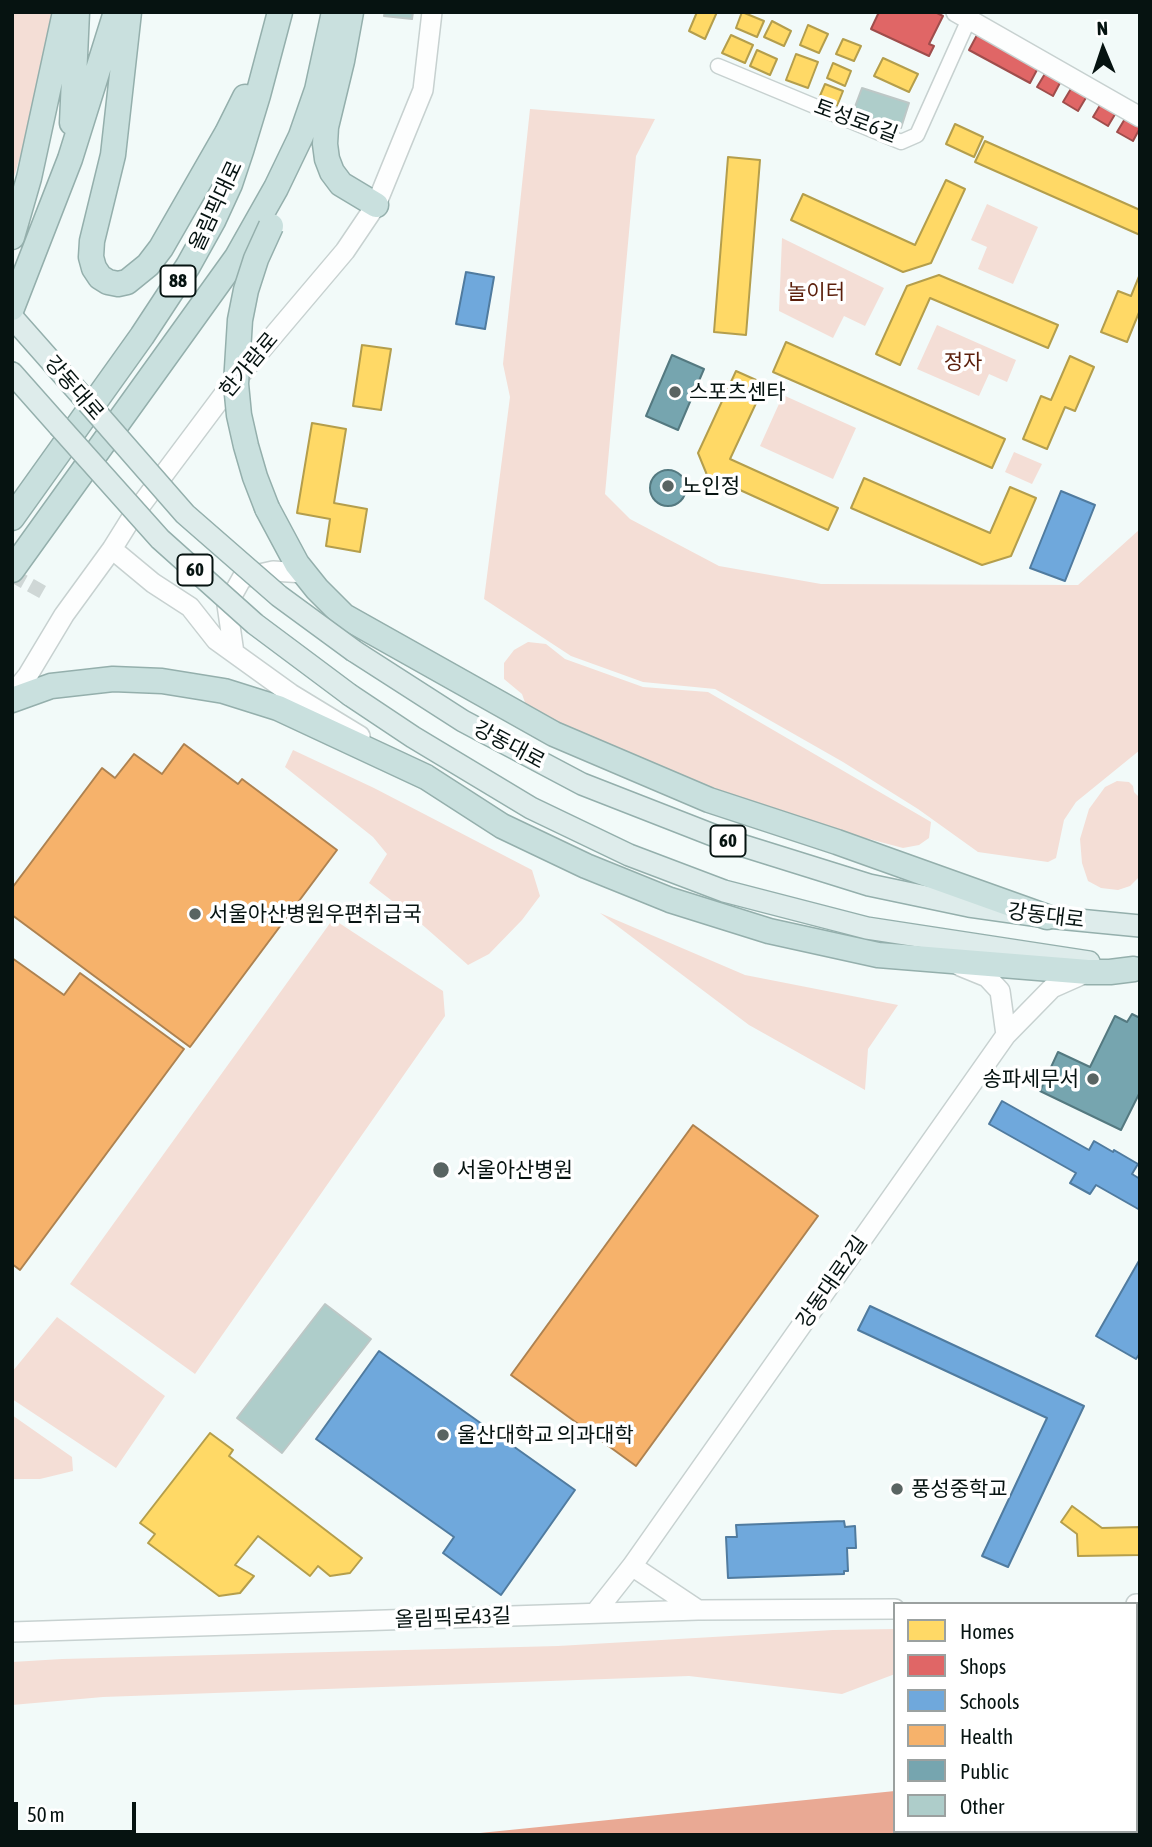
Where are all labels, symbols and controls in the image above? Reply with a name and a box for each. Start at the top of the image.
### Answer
north arrow [1068,14,1138,84]
text: N [1096,17,1108,39]
street label: 토성로6길 [811,94,901,148]
street label: 올림픽대로 [184,157,248,255]
road number: 88 [160,266,196,296]
park label: 놀이터 [787,279,845,305]
street label: 한가람로 [215,327,283,403]
park label: 정자 [944,349,982,375]
street label: 강동대로 [39,351,109,425]
place label: 스포츠센타 [689,379,786,405]
marker: 스포츠센타 [667,384,683,400]
place label: 노인정 [682,473,740,499]
marker: 노인정 [660,478,676,494]
road number: 60 [178,554,212,586]
street label: 강동대로 [469,716,549,774]
road number: 60 [710,826,746,856]
street label: 강동대로 [1006,899,1086,933]
place label: 서울아산병원우편취급국 [209,901,422,927]
marker: 서울아산병원우편취급국 [187,906,203,922]
place label: 송파세무서 [982,1066,1079,1092]
marker: 송파세무서 [1085,1071,1101,1087]
place label: 서울아산병원 [457,1157,573,1183]
marker: 서울아산병원 [431,1160,451,1180]
street label: 강동대로2길 [791,1231,873,1333]
place label: 울산대학교 의과대학 [457,1422,634,1448]
marker: 울산대학교 의과대학 [435,1427,451,1443]
place label: 풍성중학교 [911,1476,1008,1502]
marker: 풍성중학교 [889,1481,905,1497]
legend [893,1602,1138,1833]
street label: 올림픽로43길 [394,1603,512,1633]
text: Homes [960,1619,1014,1643]
text: Shops [960,1654,1006,1678]
text: Schools [960,1689,1020,1713]
text: Health [960,1724,1013,1748]
text: Public [960,1759,1009,1783]
scale bar [18,1787,140,1831]
text: Other [960,1794,1004,1818]
text: 50 m [27,1802,65,1826]

